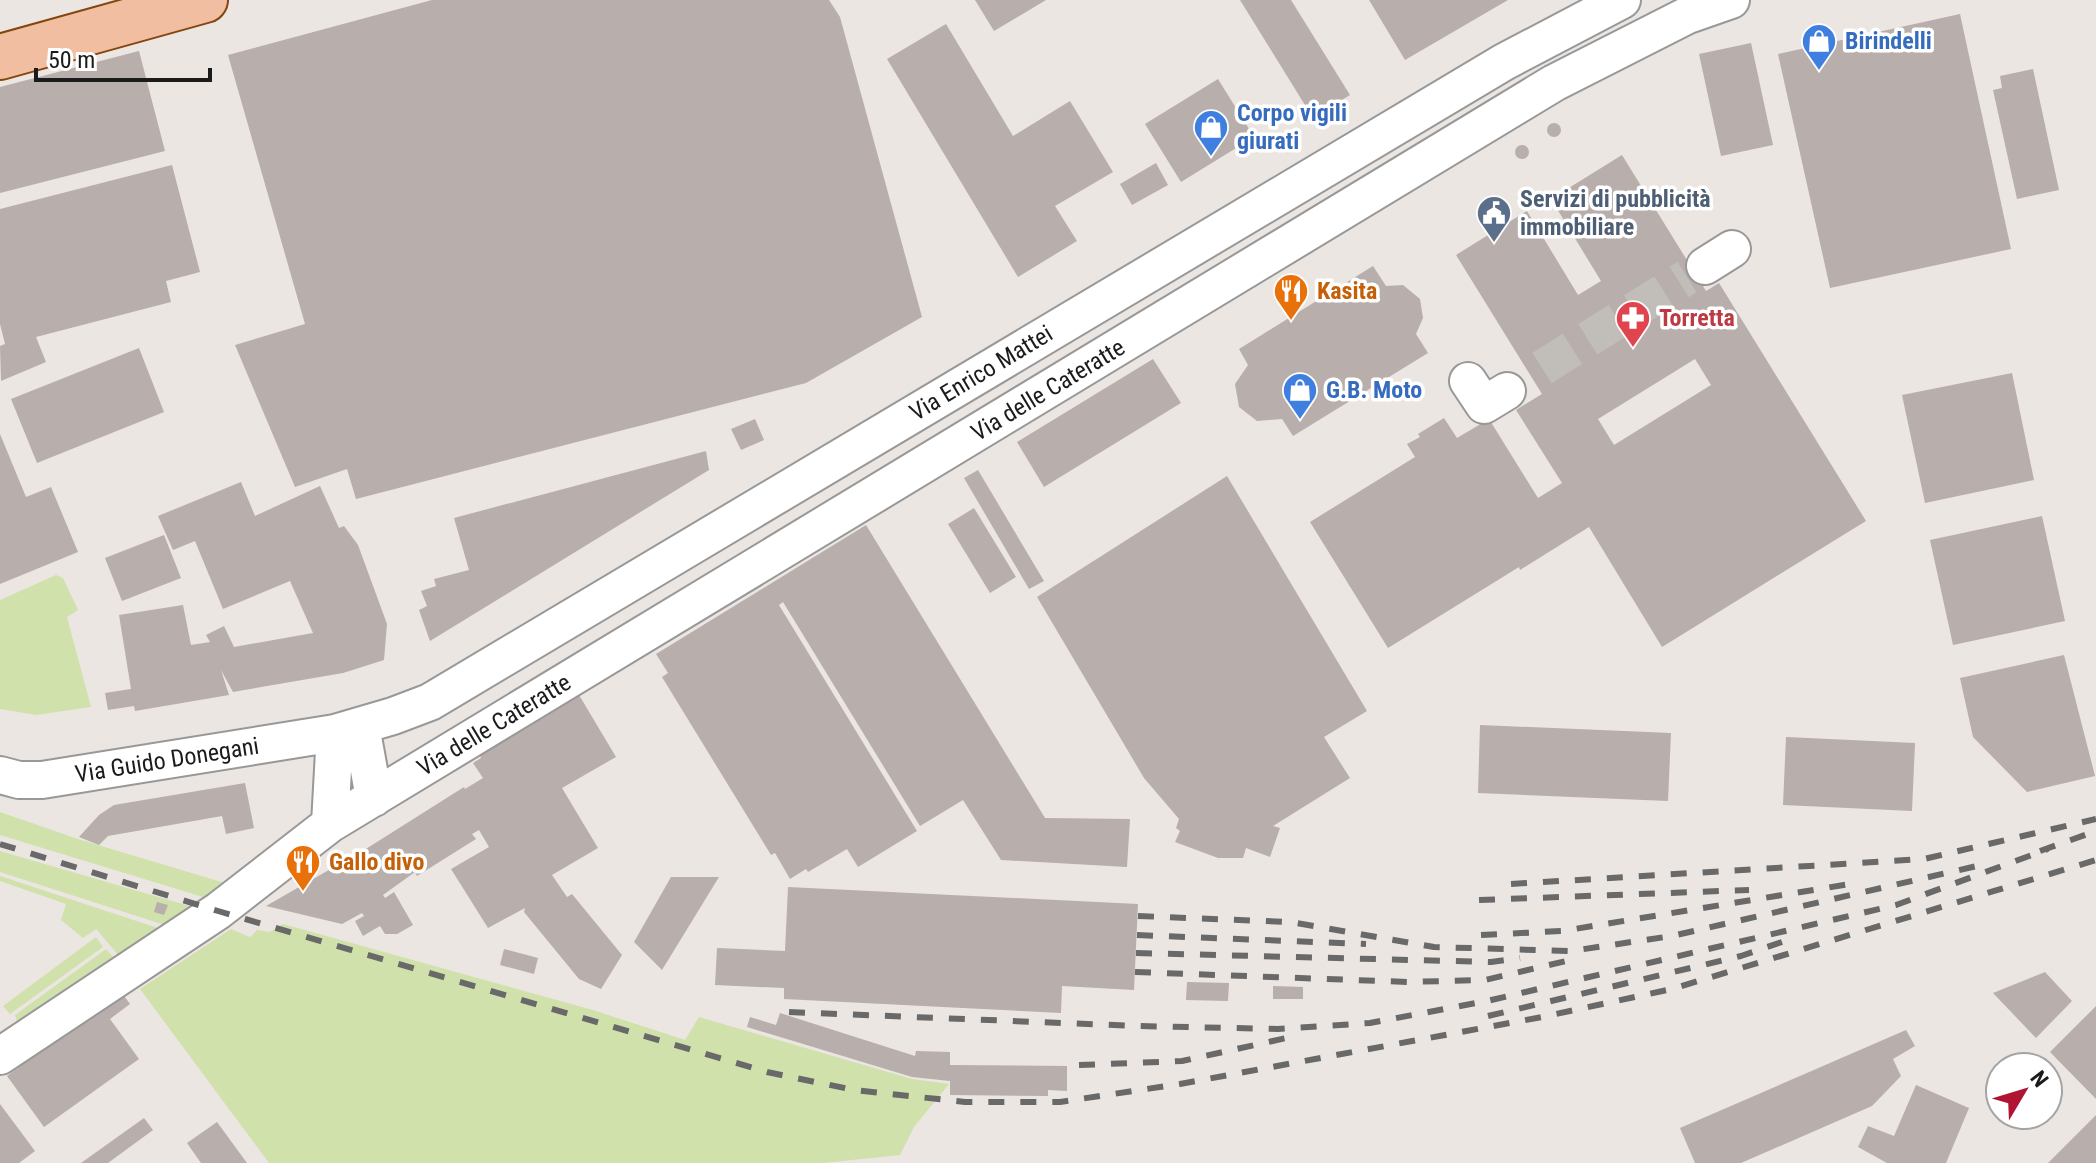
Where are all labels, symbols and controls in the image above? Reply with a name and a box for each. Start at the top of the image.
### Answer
shop icon: Birindelli [1800,22,1838,72]
place label: Birindelli [1845,27,1932,55]
scale bar [36,32,210,82]
text: 50 m [48,46,95,74]
place label: Corpo vigili giurati [1237,99,1347,155]
shop icon: Corpo vigili giurati [1192,108,1230,158]
place label: Servizi di pubblicità immobiliare [1520,185,1711,241]
public building icon: Servizi di pubblicità immobiliare [1475,194,1513,244]
restaurant icon: Kasita [1272,272,1310,322]
place label: Kasita [1317,277,1377,305]
pharmacy icon: Torretta [1614,299,1652,349]
place label: Torretta [1659,304,1735,332]
street label: Via Enrico Mattei [905,319,1057,427]
street label: Via delle Cateratte [966,333,1130,447]
shop icon: G.B. Moto [1281,371,1319,421]
place label: G.B. Moto [1326,376,1422,404]
street label: Via delle Cateratte [412,668,576,782]
street label: Via Guido Donegani [73,732,261,788]
restaurant icon: Gallo divo [284,843,322,893]
place label: Gallo divo [329,848,424,876]
north arrow [1984,1051,2064,1131]
text: N [2025,1066,2053,1092]

